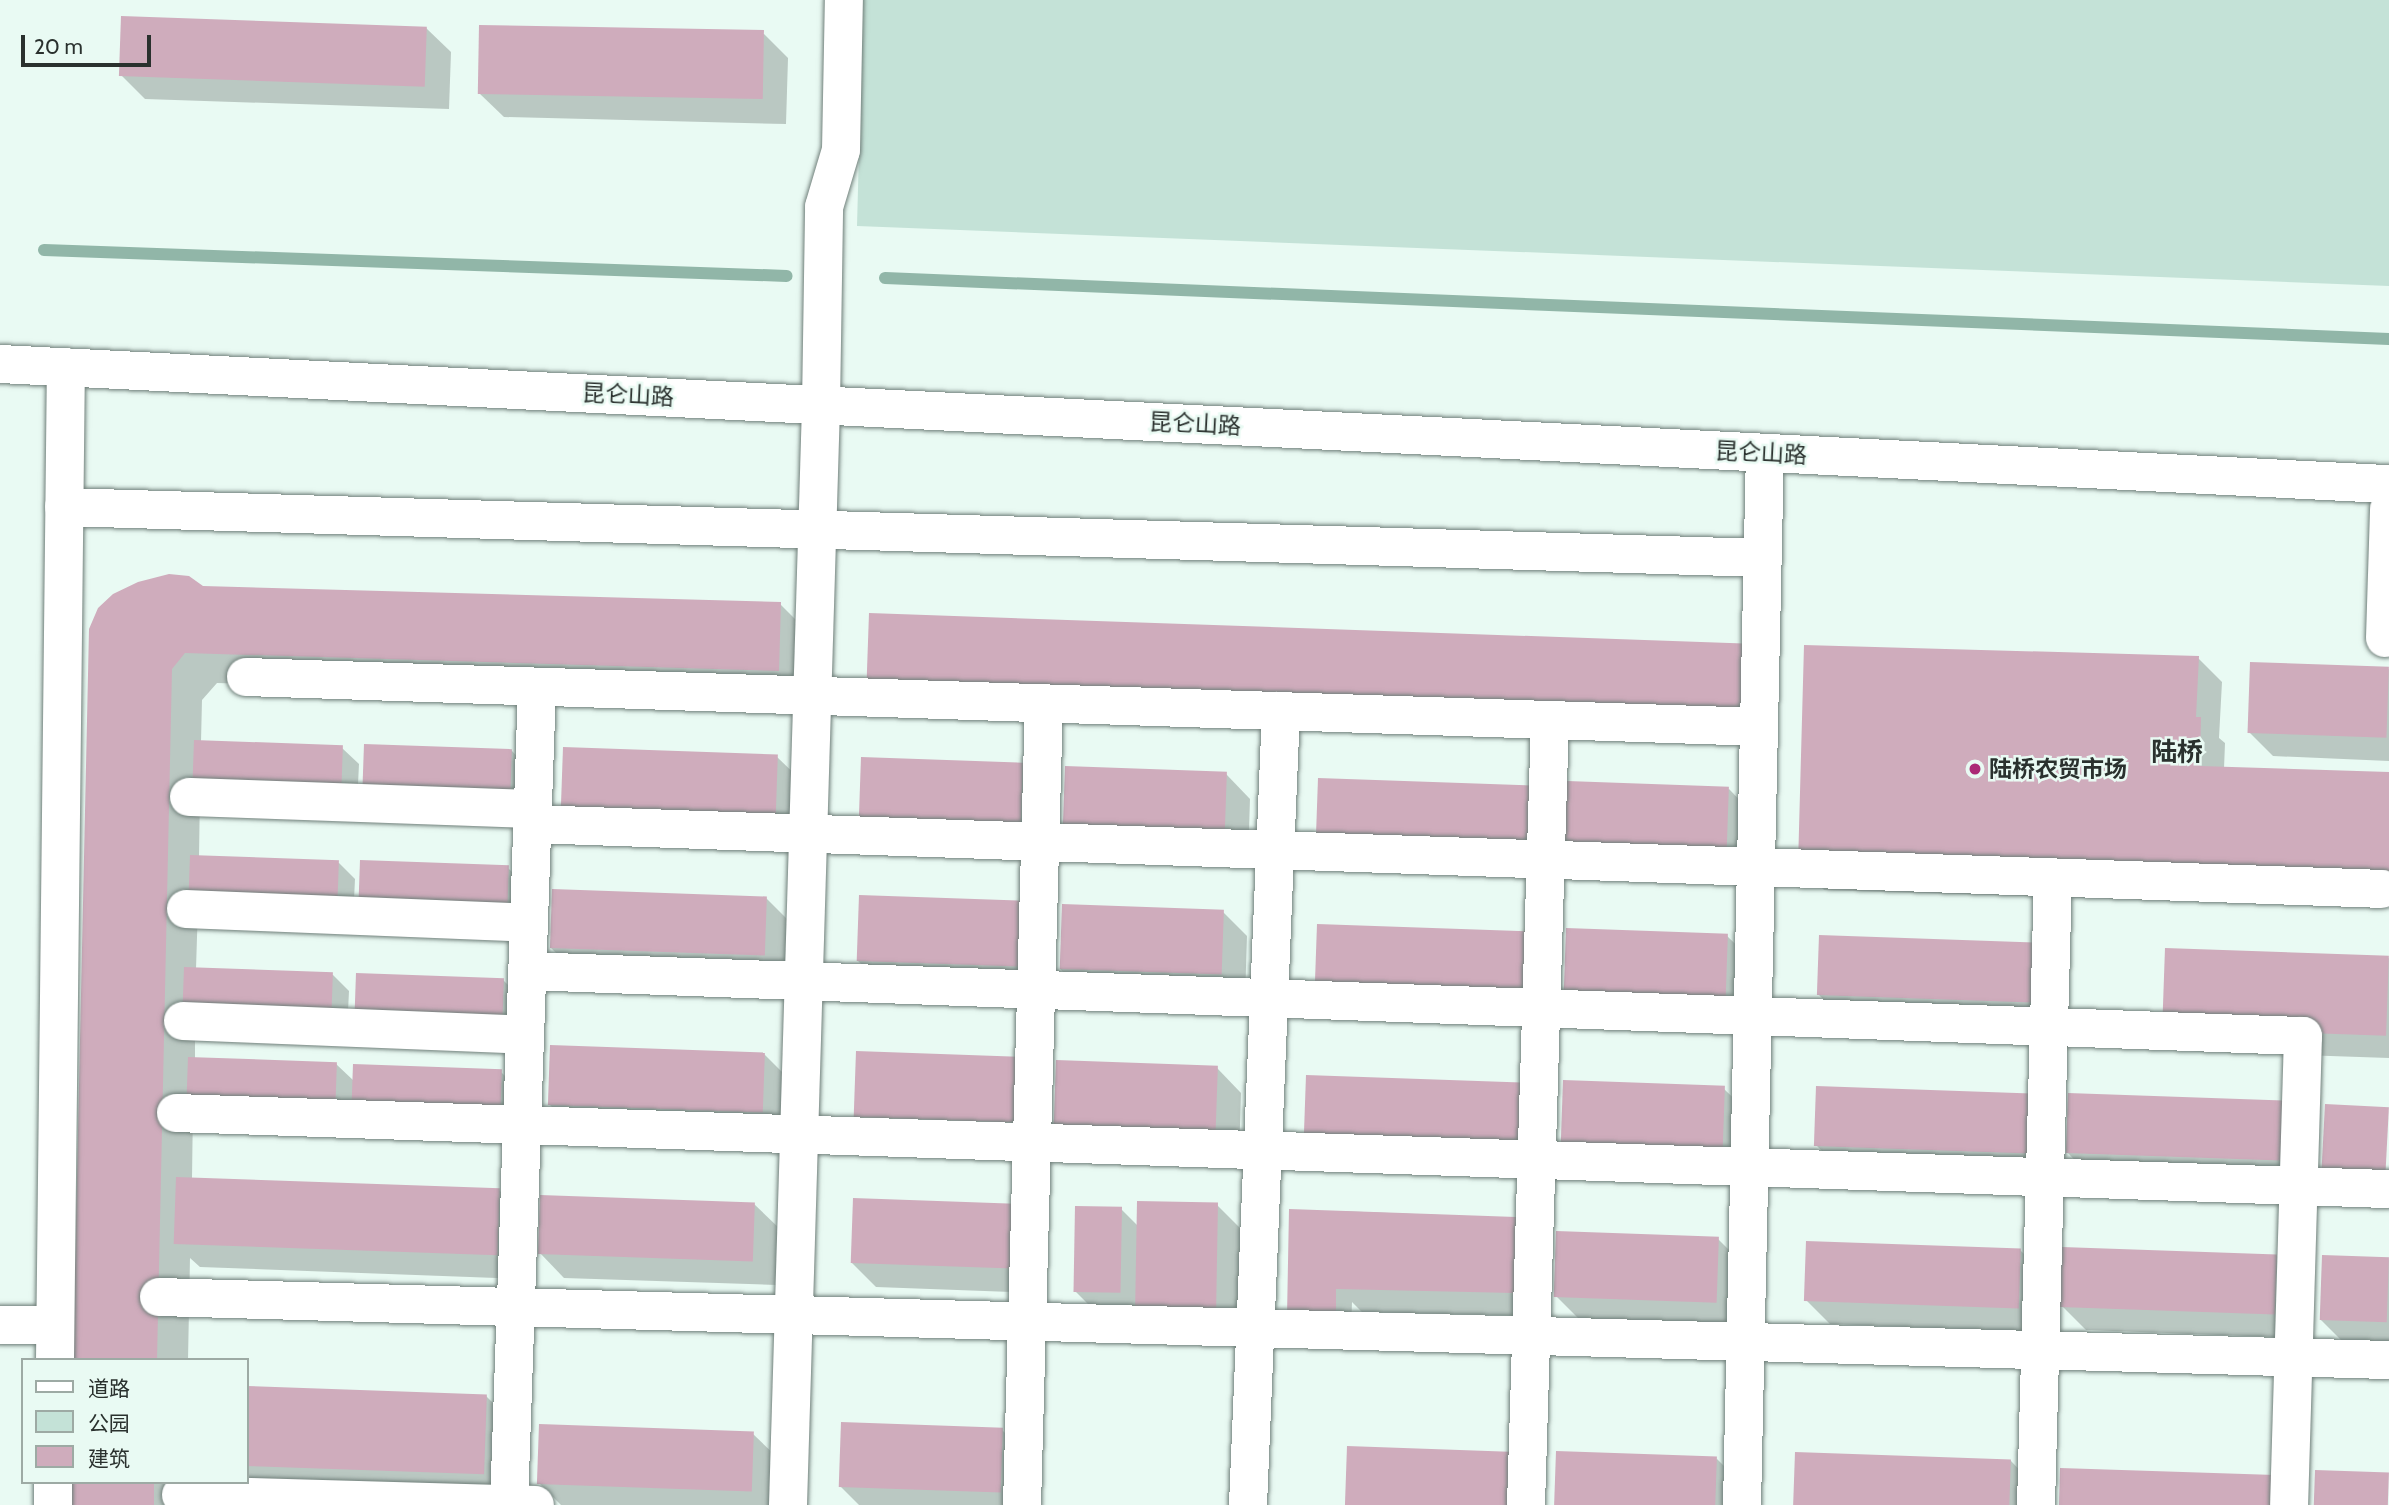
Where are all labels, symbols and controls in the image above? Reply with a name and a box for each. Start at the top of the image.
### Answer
scale bar [24,21,154,65]
text: 20 m [34,34,83,59]
street label: 昆仑山路 [581,379,675,411]
street label: 昆仑山路 [1148,408,1242,440]
street label: 昆仑山路 [1714,437,1808,469]
district label: 陆桥 [2151,737,2203,769]
place label: 陆桥农贸市场 [1989,755,2127,783]
marker: 陆桥农贸市场 [1967,761,1983,777]
legend [21,1358,248,1484]
text: 道路 [88,1376,130,1401]
text: 公园 [88,1411,130,1436]
text: 建筑 [88,1446,130,1471]

